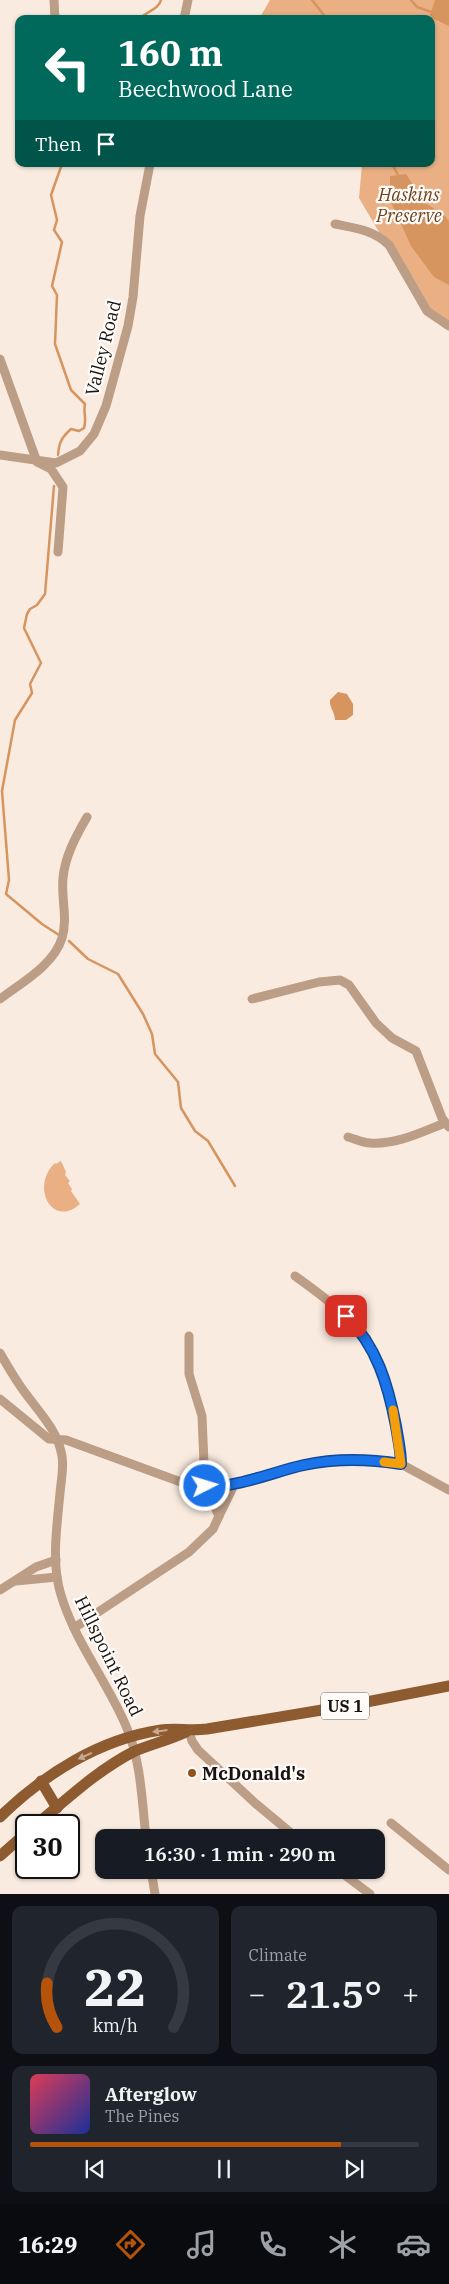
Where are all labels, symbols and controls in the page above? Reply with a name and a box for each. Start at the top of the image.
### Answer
text: 160 m [118,30,223,76]
icon: left [35,35,100,100]
text: Beechwood Lane [118,74,293,103]
icon: arrive [92,130,120,158]
text: Then [35,132,82,156]
park label: Haskins Preserve [375,183,442,227]
street label: Valley Road [80,298,126,398]
pin [325,1295,367,1337]
icon: arrive [332,1302,360,1330]
position arrow [178,1459,230,1511]
street label: Hillspoint Road [70,1592,148,1720]
road number: US 1 [321,1692,369,1720]
one-way arrow [151,1727,167,1735]
one-way arrow [78,1752,92,1760]
place label: McDonald's [202,1762,305,1785]
marker: McDonald's [186,1767,198,1779]
speed limit sign: 30 [15,1814,80,1879]
text: 16:30 · 1 min · 290 m [144,1842,336,1866]
text: Climate [249,1945,307,1965]
text: 22 [84,1953,146,2020]
text: 21.5° [285,1969,382,2018]
text: − [249,1975,265,2012]
text: + [402,1975,419,2012]
text: km/h [93,2014,138,2037]
text: Afterglow [105,2082,197,2106]
text: The Pines [105,2106,179,2126]
icon: previous [81,2155,109,2183]
icon: pause [210,2155,238,2183]
icon: next [340,2155,368,2183]
icon: directions [113,2227,148,2262]
icon: music [184,2227,219,2262]
icon: phone [255,2227,290,2262]
icon: climate [325,2227,360,2262]
icon: car [396,2227,431,2262]
text: 16:29 [18,2230,77,2259]

